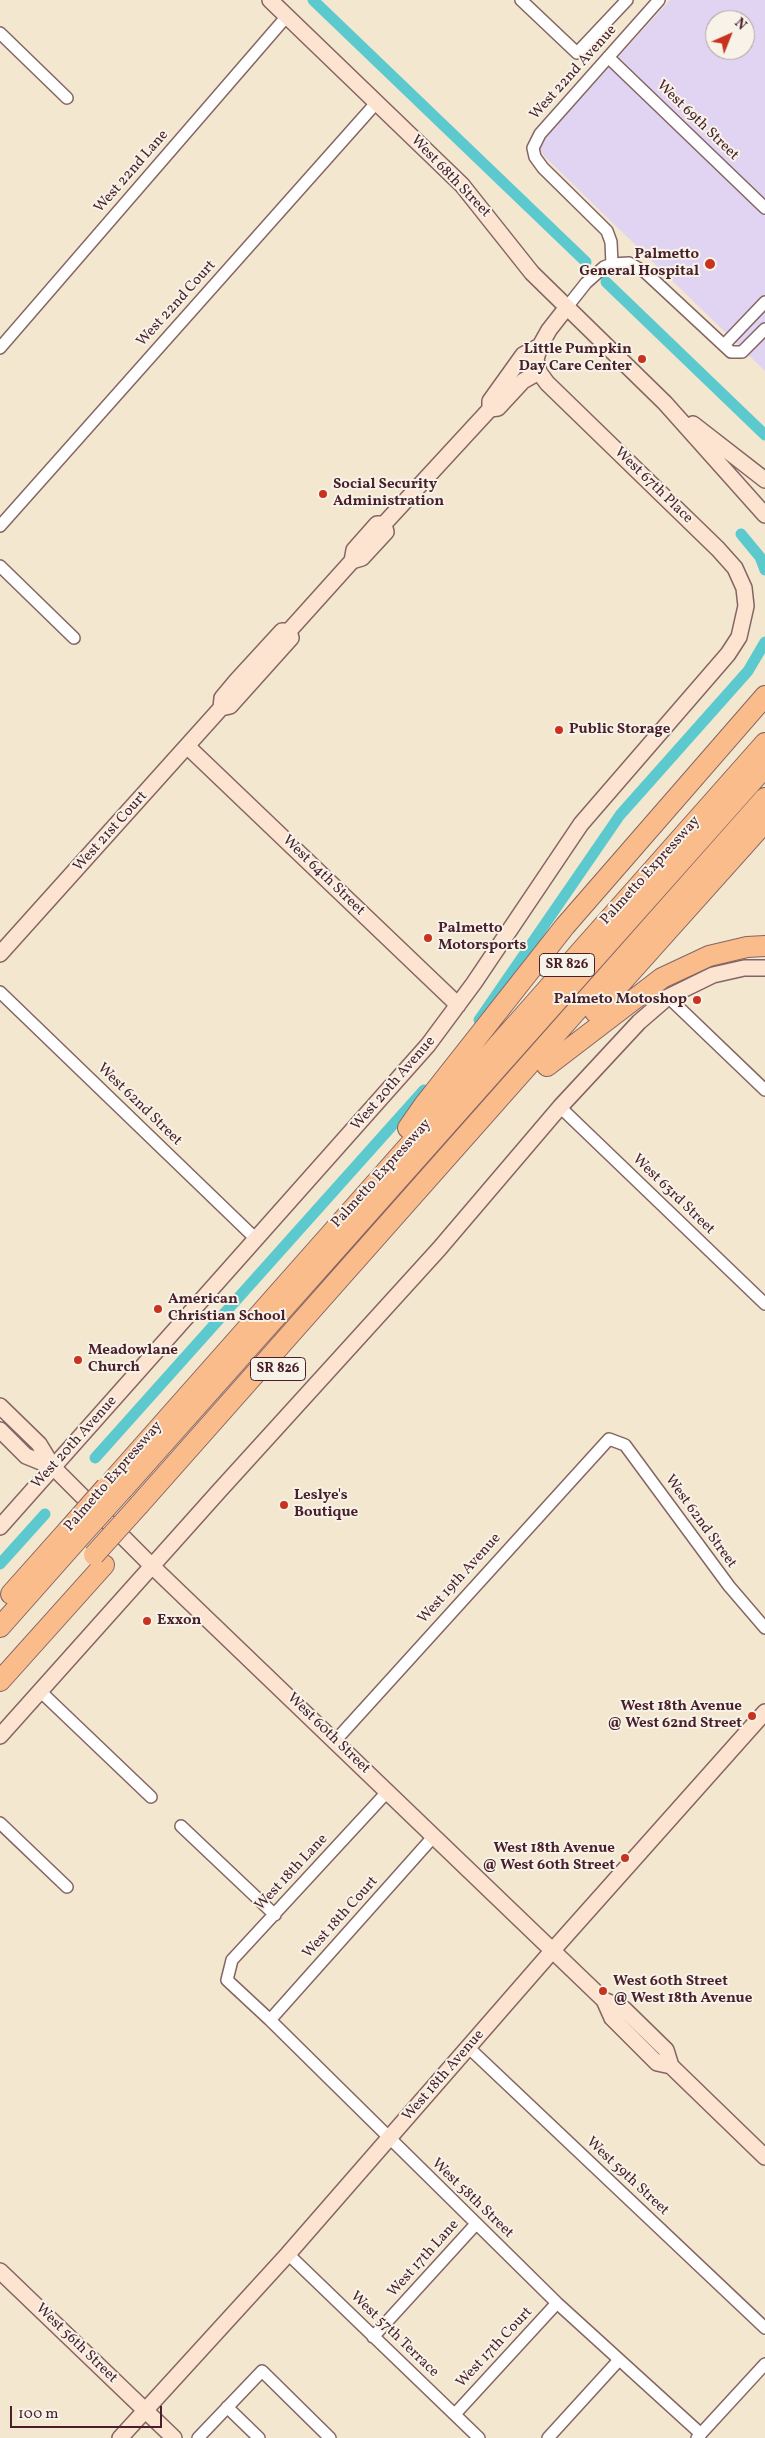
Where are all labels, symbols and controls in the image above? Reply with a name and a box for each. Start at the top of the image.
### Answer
north arrow [705,10,755,60]
text: N [730,14,750,35]
street label: West 22nd Avenue [527,22,621,124]
street label: West 69th Street [652,77,742,165]
street label: West 22nd Lane [91,127,173,217]
street label: West 68th Street [406,132,494,222]
place label: Palmetto General Hospital [579,246,699,281]
street label: West 22nd Court [134,257,220,351]
marker: Palmetto General Hospital [703,257,717,271]
place label: Little Pumpkin Day Care Center [519,341,632,376]
marker: Little Pumpkin Day Care Center [636,353,648,365]
street label: West 67th Place [610,444,696,528]
place label: Social Security Administration [333,476,444,511]
marker: Social Security Administration [317,488,329,500]
place label: Public Storage [569,721,670,739]
marker: Public Storage [553,724,565,736]
street label: West 21st Court [70,788,152,876]
street label: Palmetto Expressway [597,813,705,929]
street label: West 64th Street [278,832,368,920]
place label: Palmetto Motorsports [438,920,526,955]
marker: Palmetto Motorsports [422,932,434,944]
road number: SR 826 [540,954,594,976]
place label: Palmeto Motoshop [554,991,687,1009]
marker: Palmeto Motoshop [691,994,703,1006]
street label: West 20th Avenue [348,1033,440,1135]
street label: West 62nd Street [93,1060,185,1150]
street label: Palmetto Expressway [328,1116,436,1232]
street label: West 63rd Street [628,1151,718,1239]
place label: American Christian School [168,1291,286,1326]
marker: American Christian School [152,1303,164,1315]
place label: Meadowlane Church [88,1342,178,1377]
marker: Meadowlane Church [72,1354,84,1366]
road number: SR 826 [250,1358,306,1380]
street label: West 20th Avenue [29,1393,121,1493]
street label: Palmetto Expressway [61,1418,167,1536]
street label: West 62nd Street [660,1472,740,1572]
place label: Leslye's Boutique [294,1487,358,1522]
marker: Leslye's Boutique [278,1499,290,1511]
street label: West 19th Avenue [415,1530,505,1628]
place label: Exxon [157,1612,201,1630]
marker: Exxon [141,1615,153,1627]
street label: West 60th Street [283,1690,373,1778]
place label: West 18th Avenue @ West 62nd Street [607,1698,742,1733]
marker: West 18th Avenue @ West 62nd Street [746,1710,758,1722]
street label: West 18th Lane [252,1831,332,1915]
place label: West 18th Avenue @ West 60th Street [482,1840,615,1875]
marker: West 18th Avenue @ West 60th Street [619,1852,631,1864]
street label: West 18th Court [299,1873,383,1963]
place label: West 60th Street @ West 18th Avenue [613,1973,752,2008]
marker: West 60th Street @ West 18th Avenue [597,1985,609,1997]
street label: West 18th Avenue [399,2027,489,2125]
street label: West 59th Street [582,2134,672,2220]
street label: West 58th Street [427,2155,517,2243]
street label: West 17th Lane [385,2217,463,2301]
street label: West 57th Terrace [346,2288,442,2382]
street label: West 56th Street [31,2300,121,2388]
street label: West 17th Court [453,2304,537,2392]
scale bar [12,2396,165,2428]
text: 100 m [18,2404,58,2425]

